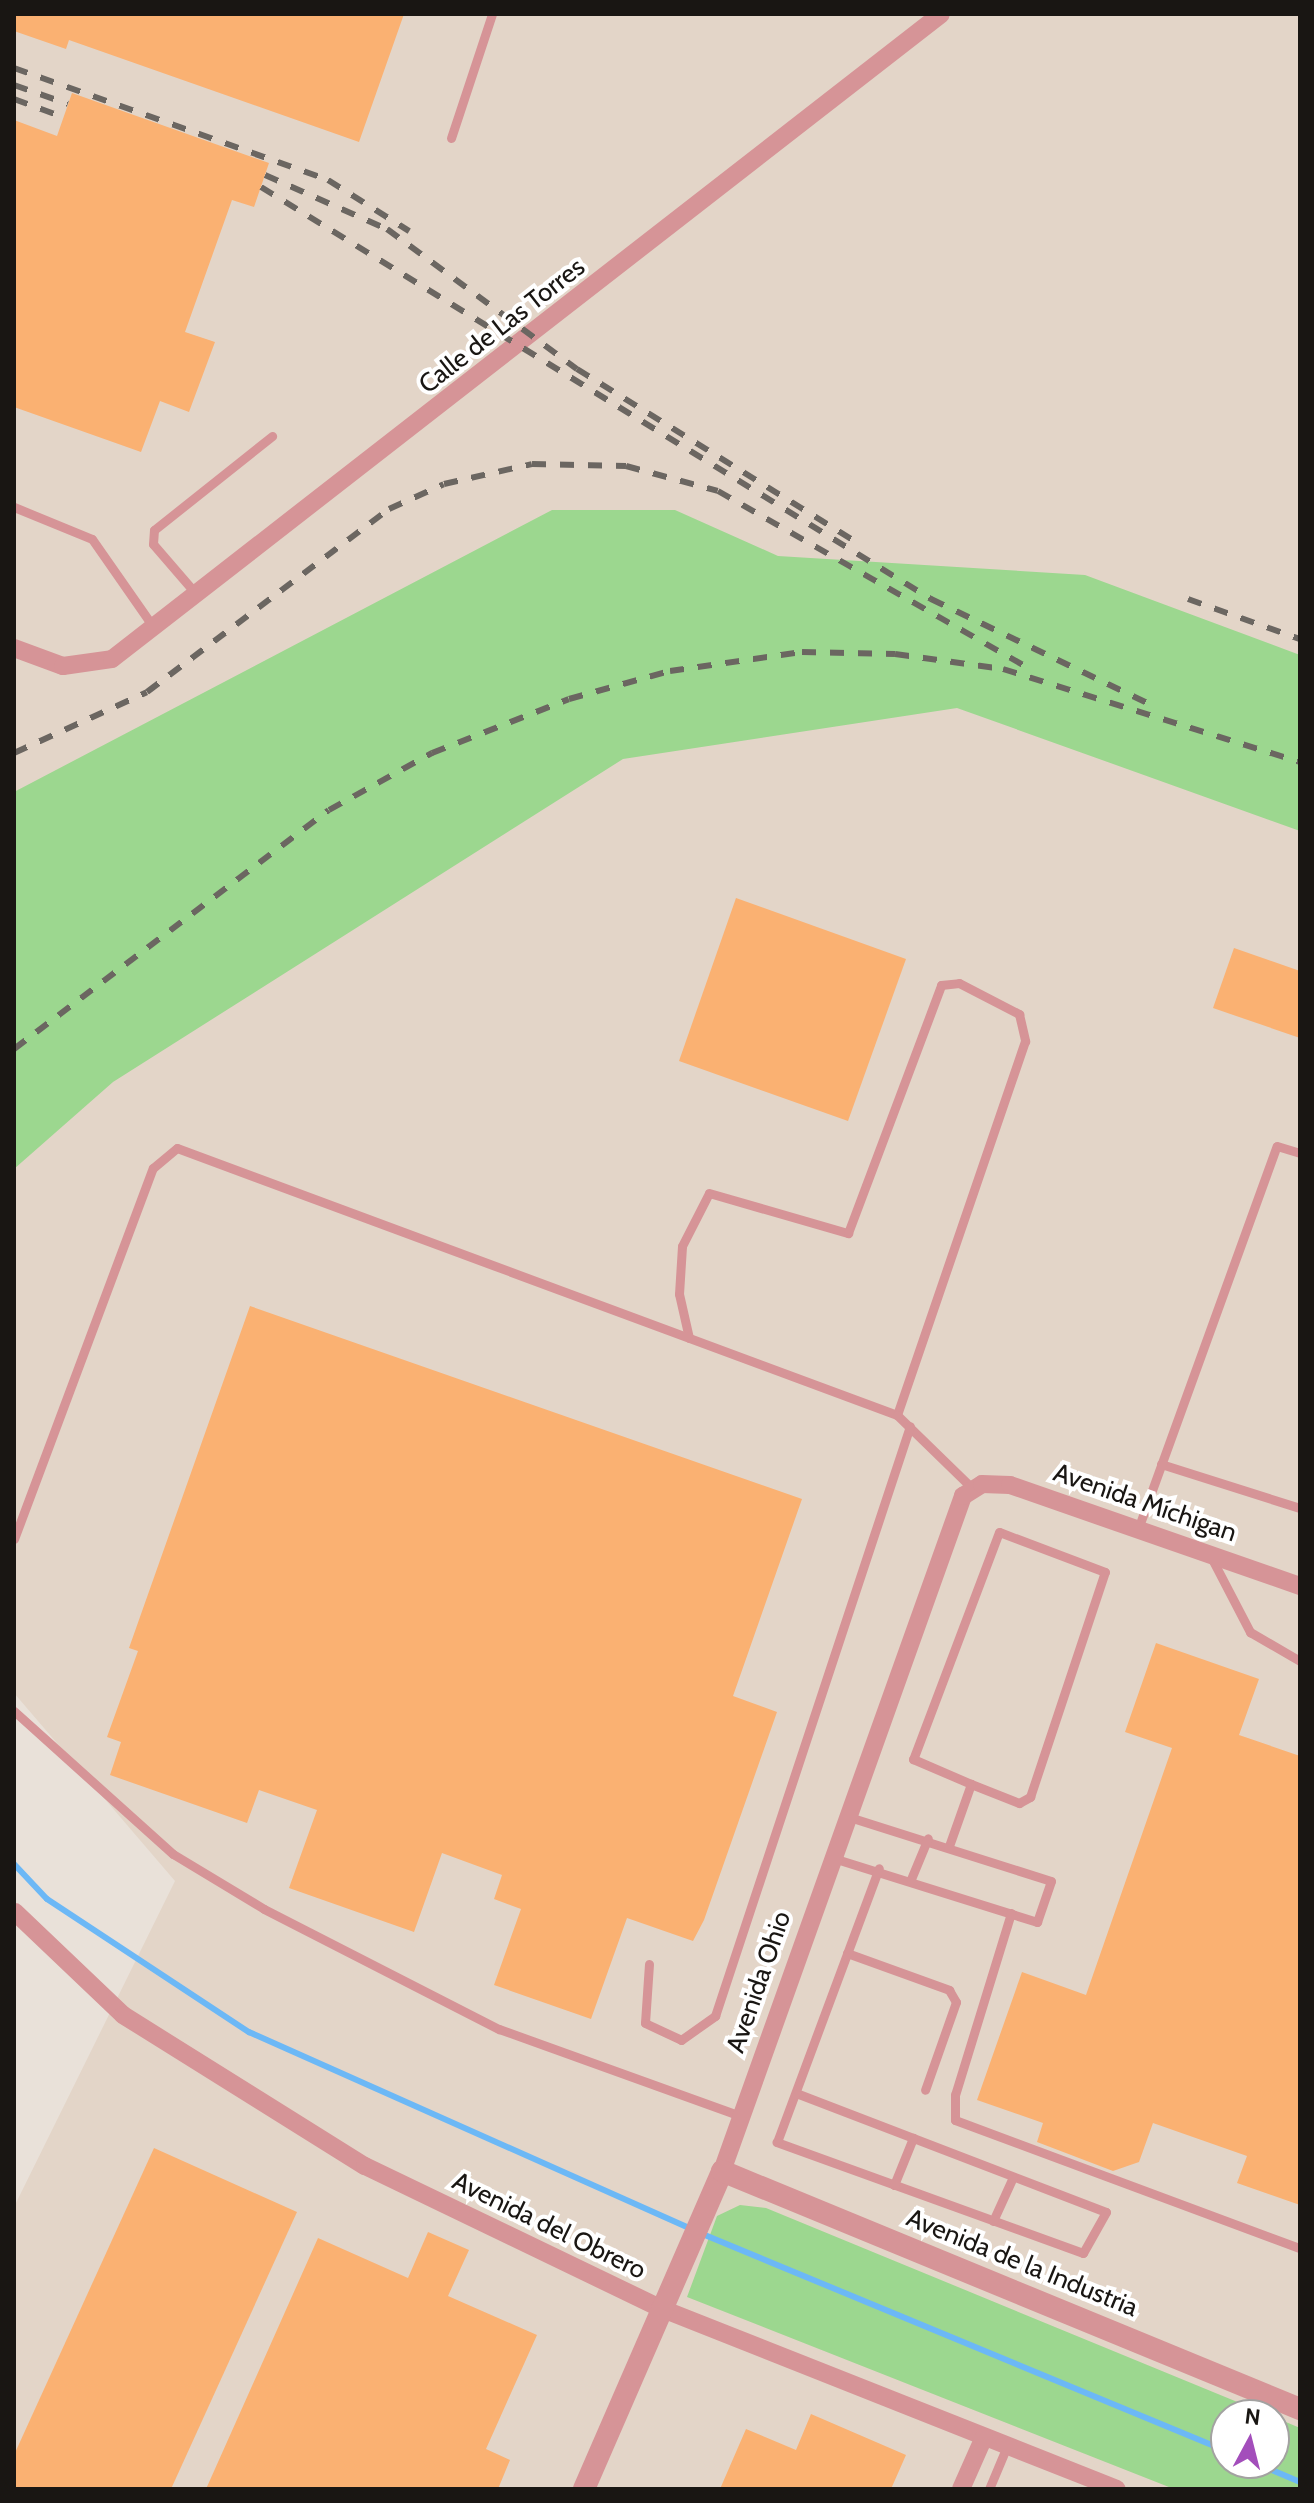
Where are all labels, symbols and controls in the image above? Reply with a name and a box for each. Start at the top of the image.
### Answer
street label: Calle de Las Torres [413,252,591,400]
street label: Avenida Míchigan [1049,1457,1241,1549]
street label: Avenida Ohio [720,1907,798,2057]
street label: Avenida del Obrero [447,2166,651,2286]
street label: Avenida de la Industria [902,2202,1142,2324]
north arrow [1210,2399,1290,2479]
text: N [1243,2402,1262,2431]

